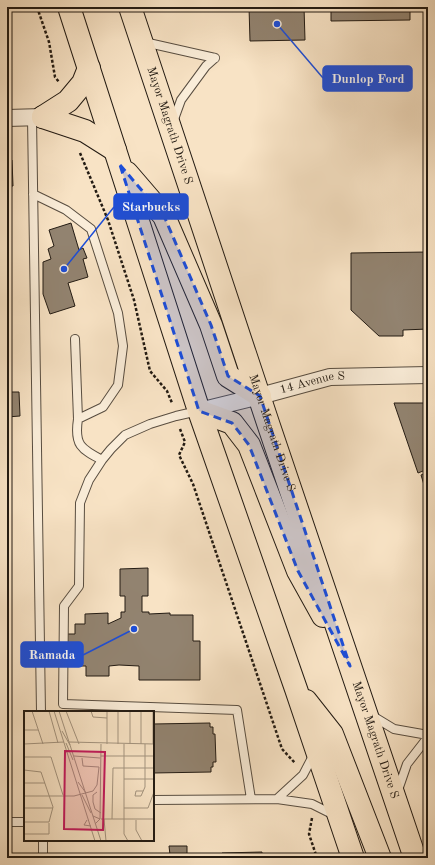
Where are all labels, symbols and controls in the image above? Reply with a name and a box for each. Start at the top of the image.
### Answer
street label: Mayor Magrath Drive S [144,65,194,186]
callout: Dunlop Ford [323,66,412,91]
text: Dunlop Ford [331,73,405,86]
callout: Starbucks [114,194,188,219]
text: Starbucks [122,201,180,214]
street label: 14 Avenue S [279,371,345,396]
street label: Mayor Magrath Drive S [246,373,297,493]
callout: Ramada [21,642,83,667]
text: Ramada [29,649,76,662]
street label: Mayor Magrath Drive S [350,680,401,800]
inset map [24,711,154,841]

